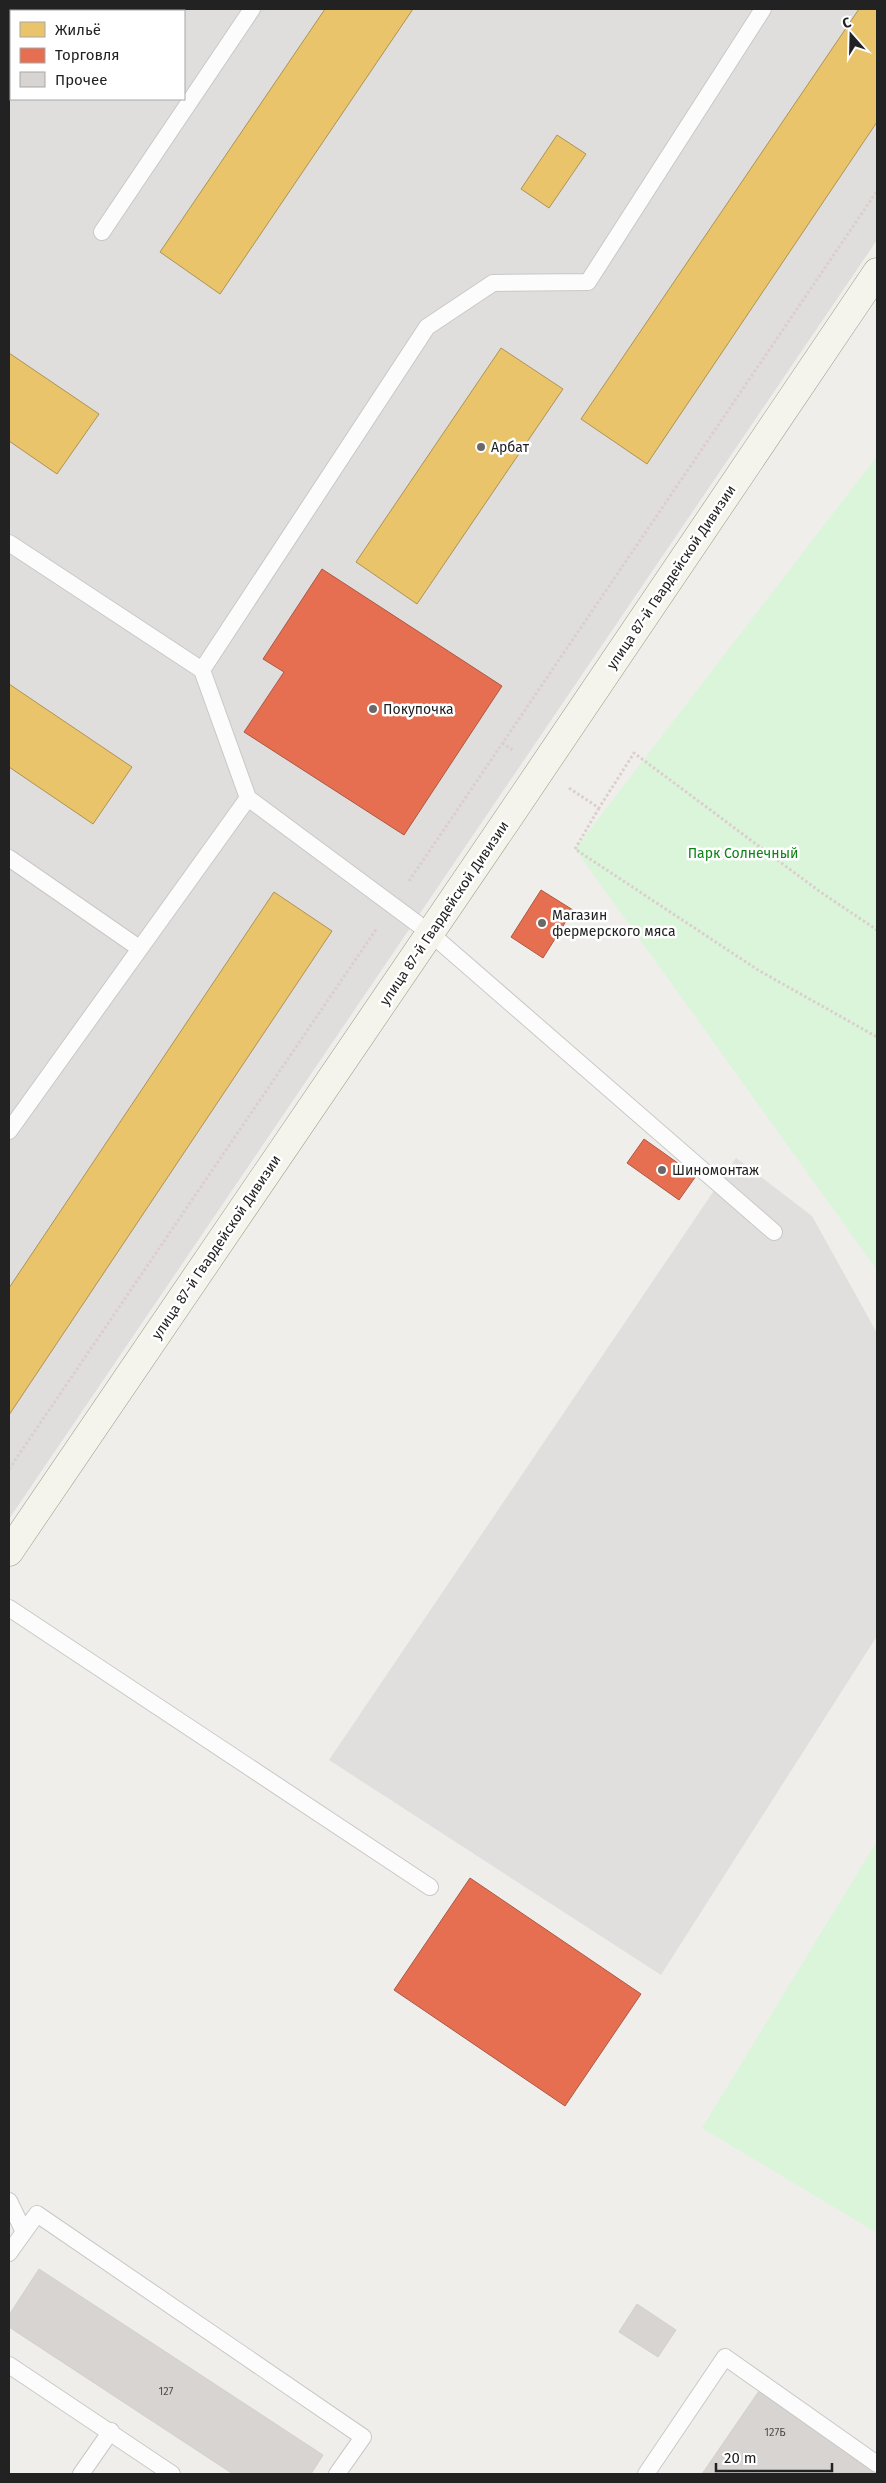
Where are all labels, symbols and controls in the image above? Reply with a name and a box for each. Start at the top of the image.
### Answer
legend [10,10,185,100]
north arrow [826,10,876,60]
text: С [840,14,853,33]
text: Жильё [55,21,101,39]
text: Торговля [55,46,120,64]
text: Прочее [55,71,107,89]
place label: Арбат [491,439,530,456]
marker: Арбат [475,441,487,453]
street label: улица 87-й Гвардейской Дивизии [603,482,740,673]
place label: Покупочка [383,701,454,718]
marker: Покупочка [367,703,379,715]
street label: улица 87-й Гвардейской Дивизии [376,818,513,1009]
park label: Парк Солнечный [688,845,798,862]
place label: Магазин фермерского мяса [552,907,676,940]
marker: Магазин фермерского мяса [536,917,548,929]
street label: улица 87-й Гвардейской Дивизии [148,1152,285,1343]
place label: Шиномонтаж [672,1162,759,1179]
marker: Шиномонтаж [656,1164,668,1176]
house number: 127 [159,2385,174,2398]
house number: 127Б [764,2426,786,2439]
scale bar [716,2440,832,2472]
text: 20 m [724,2449,757,2467]

